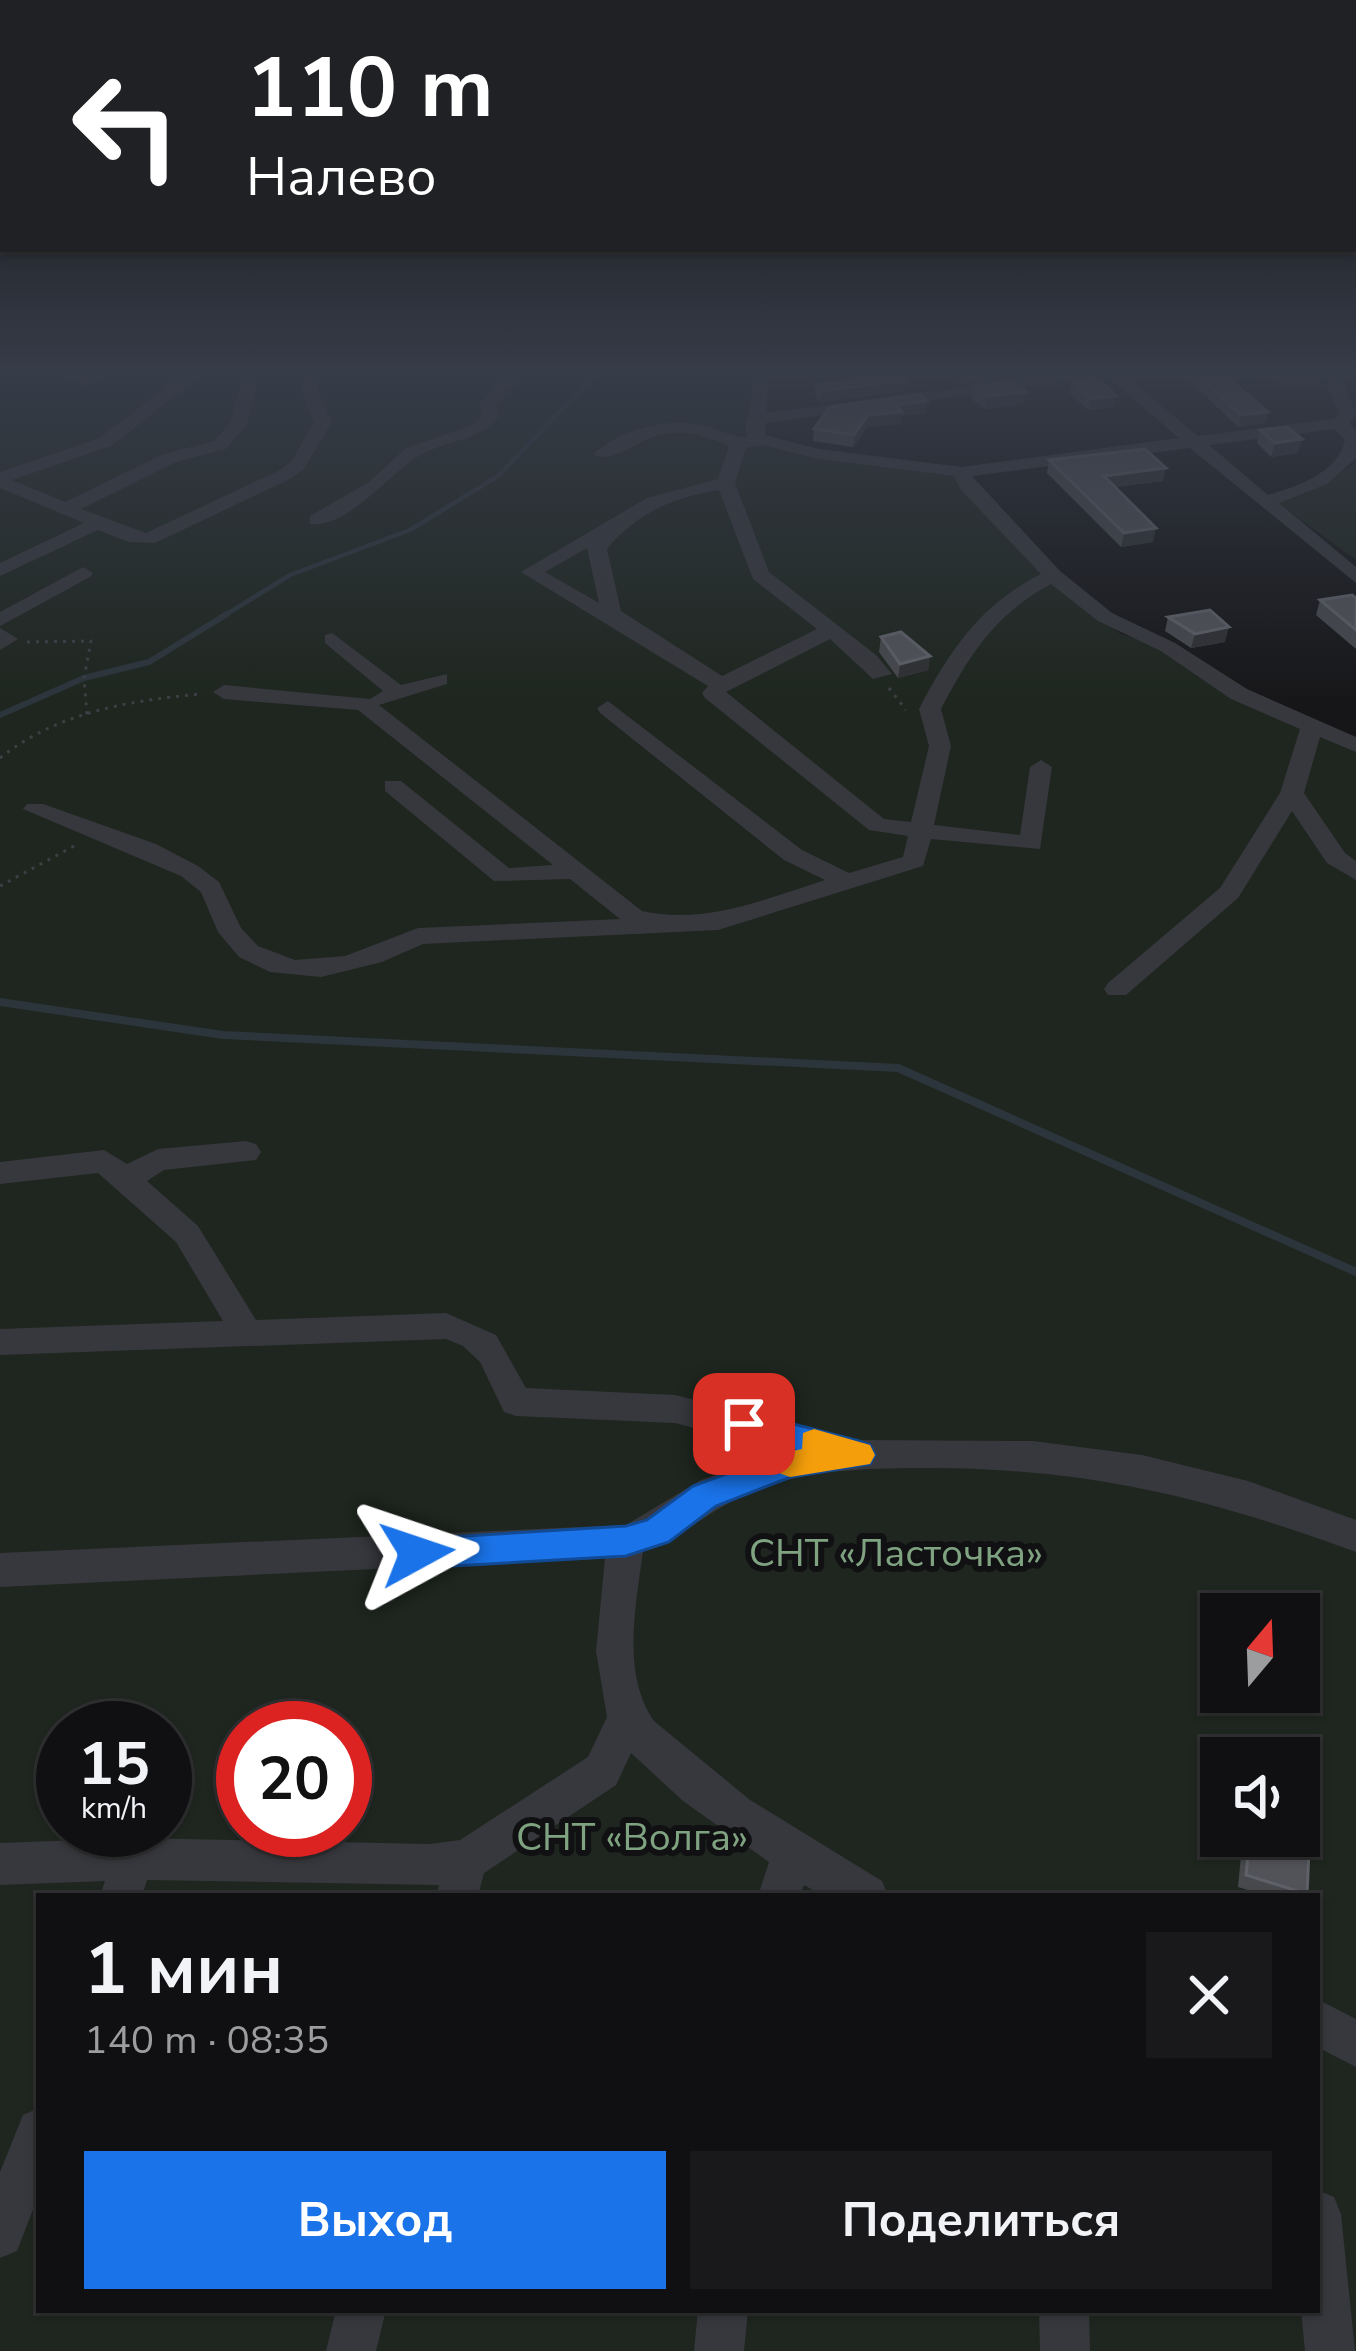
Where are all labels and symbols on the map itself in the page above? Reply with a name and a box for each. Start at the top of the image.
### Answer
pin [693,1373,795,1475]
position arrow [354,1490,480,1616]
park label: СНТ «Ласточка» [749,1527,1043,1580]
north arrow [1200,1593,1320,1713]
speed limit sign: 20 [216,1701,372,1857]
park label: СНТ «Волга» [516,1811,748,1864]

